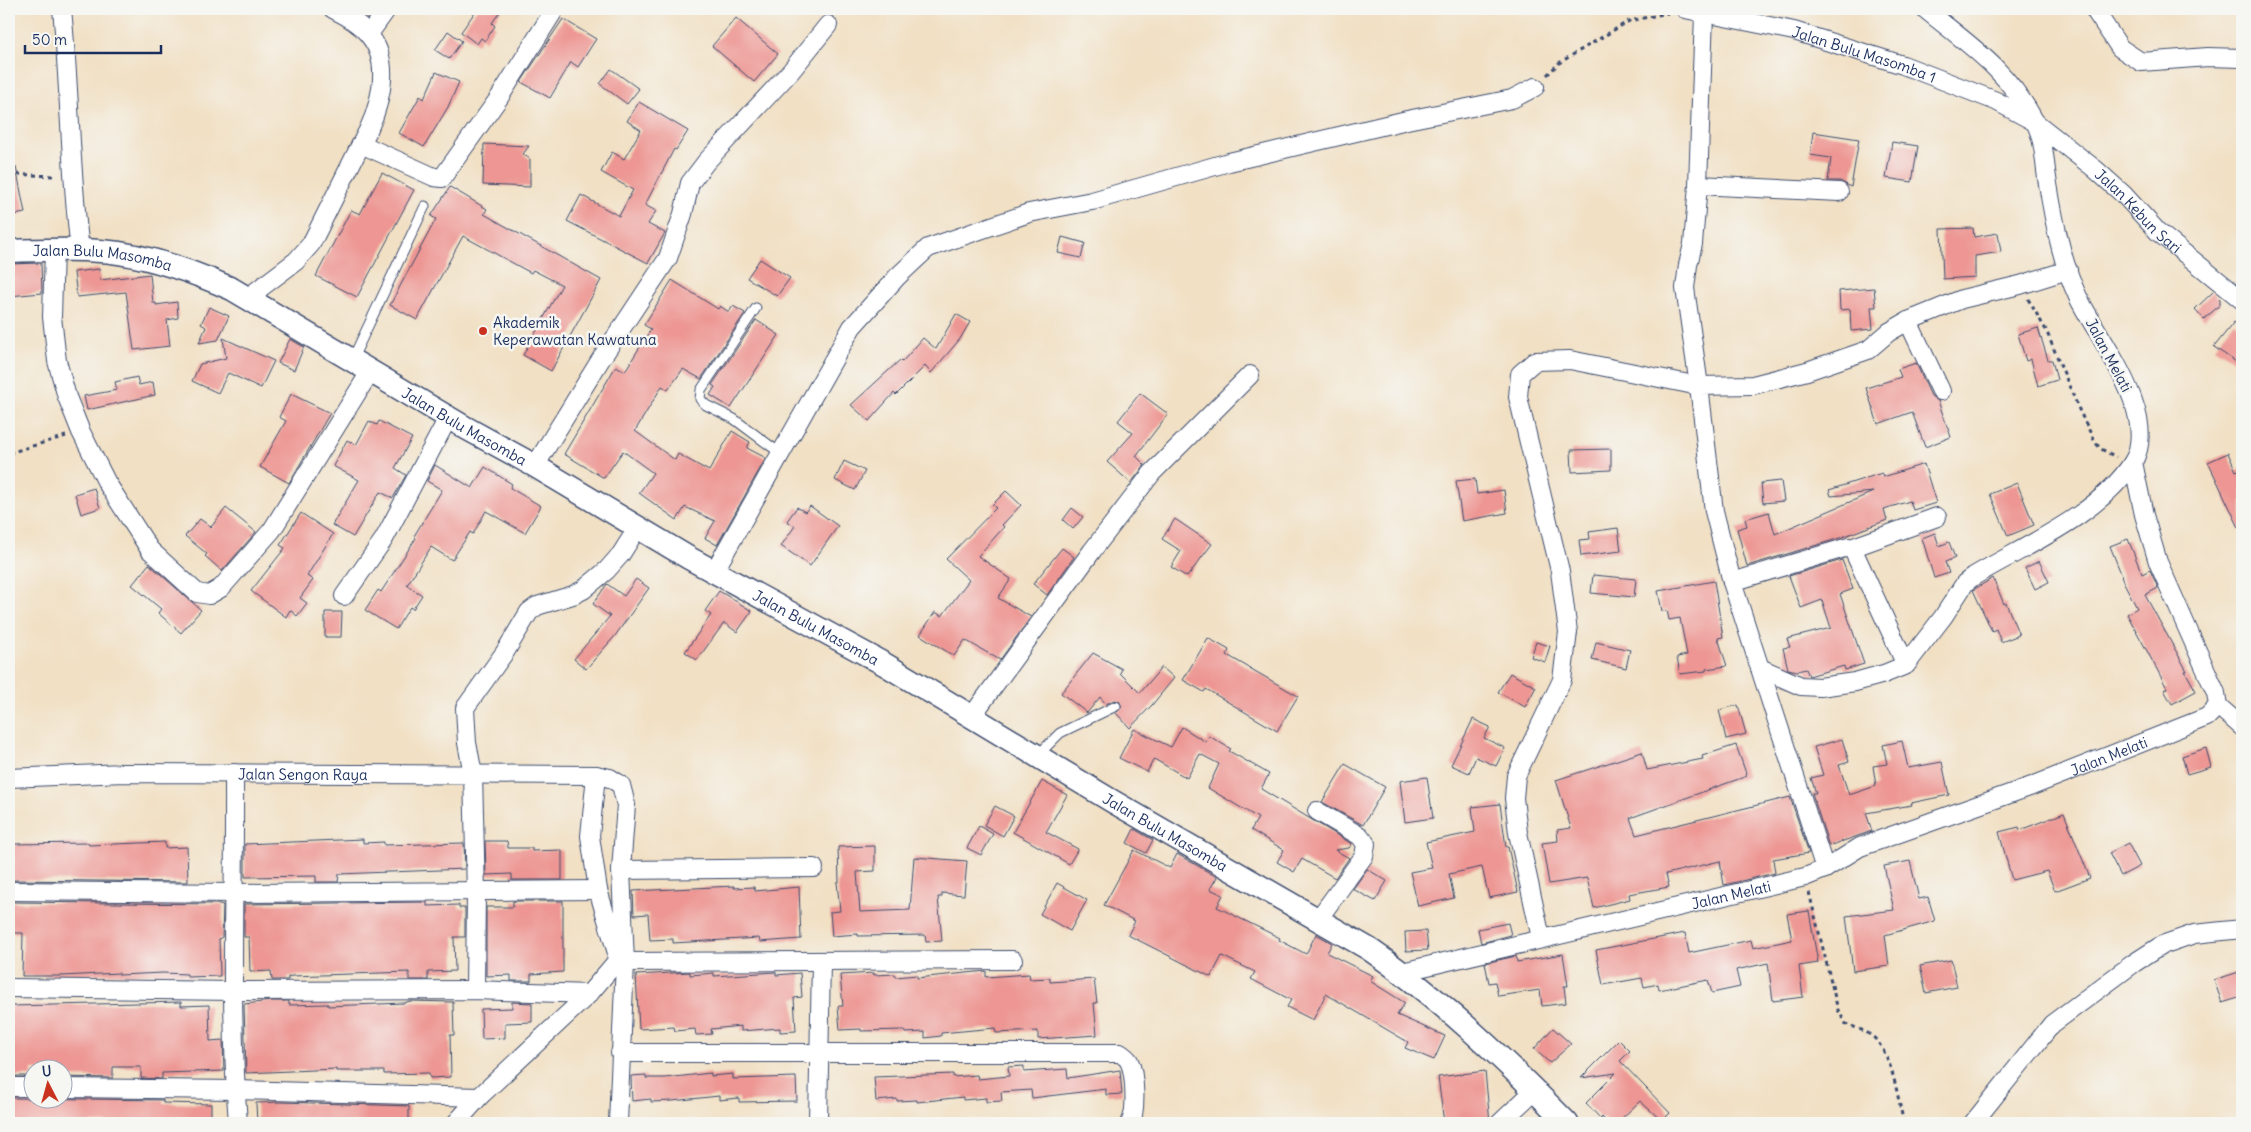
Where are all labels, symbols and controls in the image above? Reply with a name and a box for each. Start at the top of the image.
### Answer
scale bar [25,22,161,54]
street label: Jalan Bulu Masomba 1 [1790,22,1939,86]
text: 50 m [32,30,67,49]
street label: Jalan Kebun Sari [2092,164,2186,257]
street label: Jalan Bulu Masomba [32,240,175,275]
place label: Akademik Keperawatan Kawatuna [493,313,657,349]
street label: Jalan Melati [2082,315,2136,395]
marker: Akademik Keperawatan Kawatuna [477,325,489,337]
street label: Jalan Bulu Masomba [399,383,531,469]
street label: Jalan Bulu Masomba [750,585,883,669]
street label: Jalan Melati [2068,732,2150,779]
street label: Jalan Sengon Raya [238,764,368,784]
street label: Jalan Bulu Masomba [1100,788,1231,875]
street label: Jalan Melati [1689,876,1773,913]
north arrow [22,1060,72,1110]
text: U [41,1062,52,1081]

